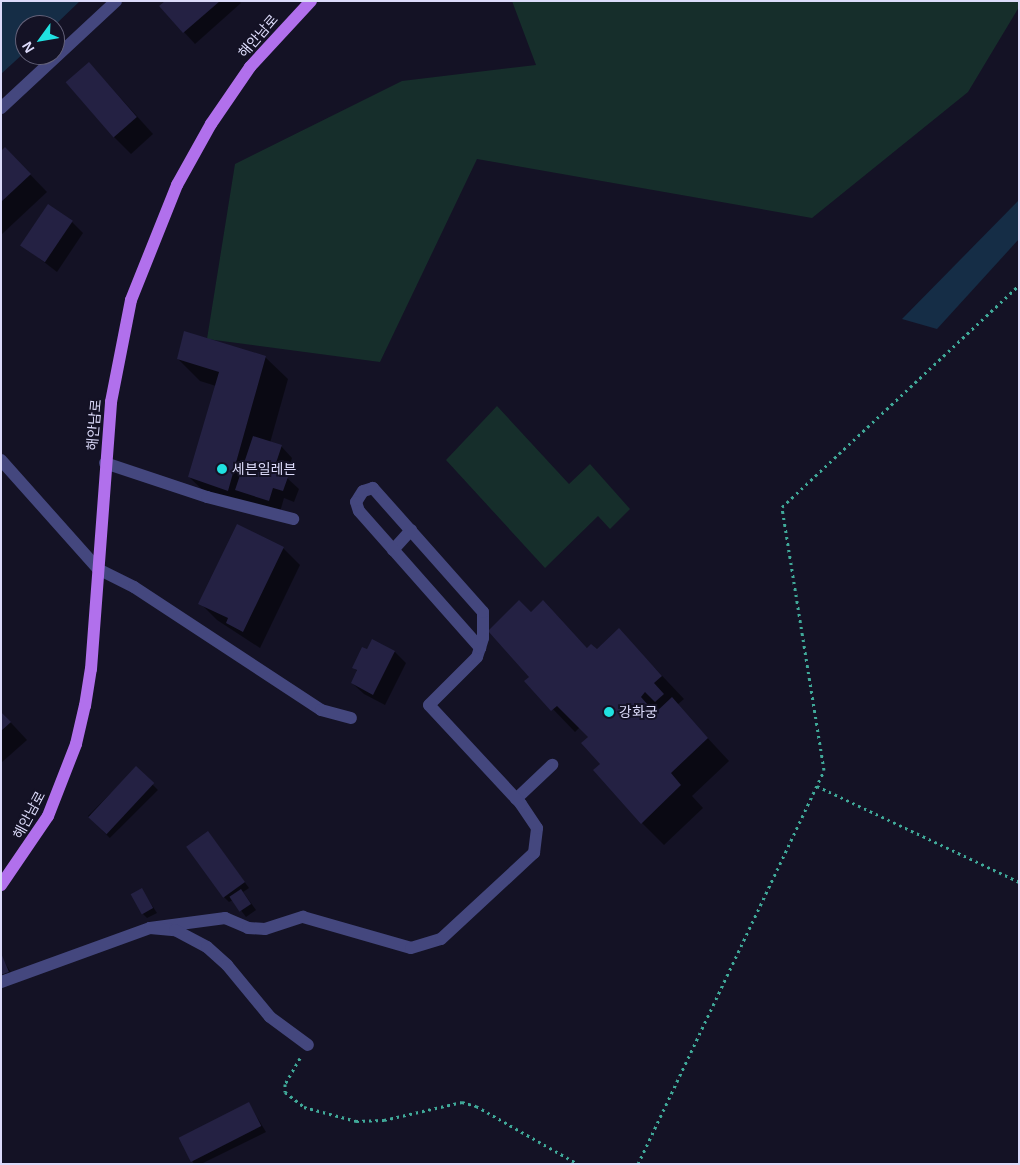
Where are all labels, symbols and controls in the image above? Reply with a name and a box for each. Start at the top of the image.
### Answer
street label: 해안남로 [235,11,281,61]
north arrow [15,15,65,65]
text: N [19,39,38,56]
street label: 해안남로 [83,399,105,451]
place label: 세븐일레븐 [232,461,296,477]
marker: 세븐일레븐 [216,463,228,475]
place label: 강화궁 [619,704,658,720]
marker: 강화궁 [603,706,615,718]
street label: 해안남로 [9,788,49,842]

